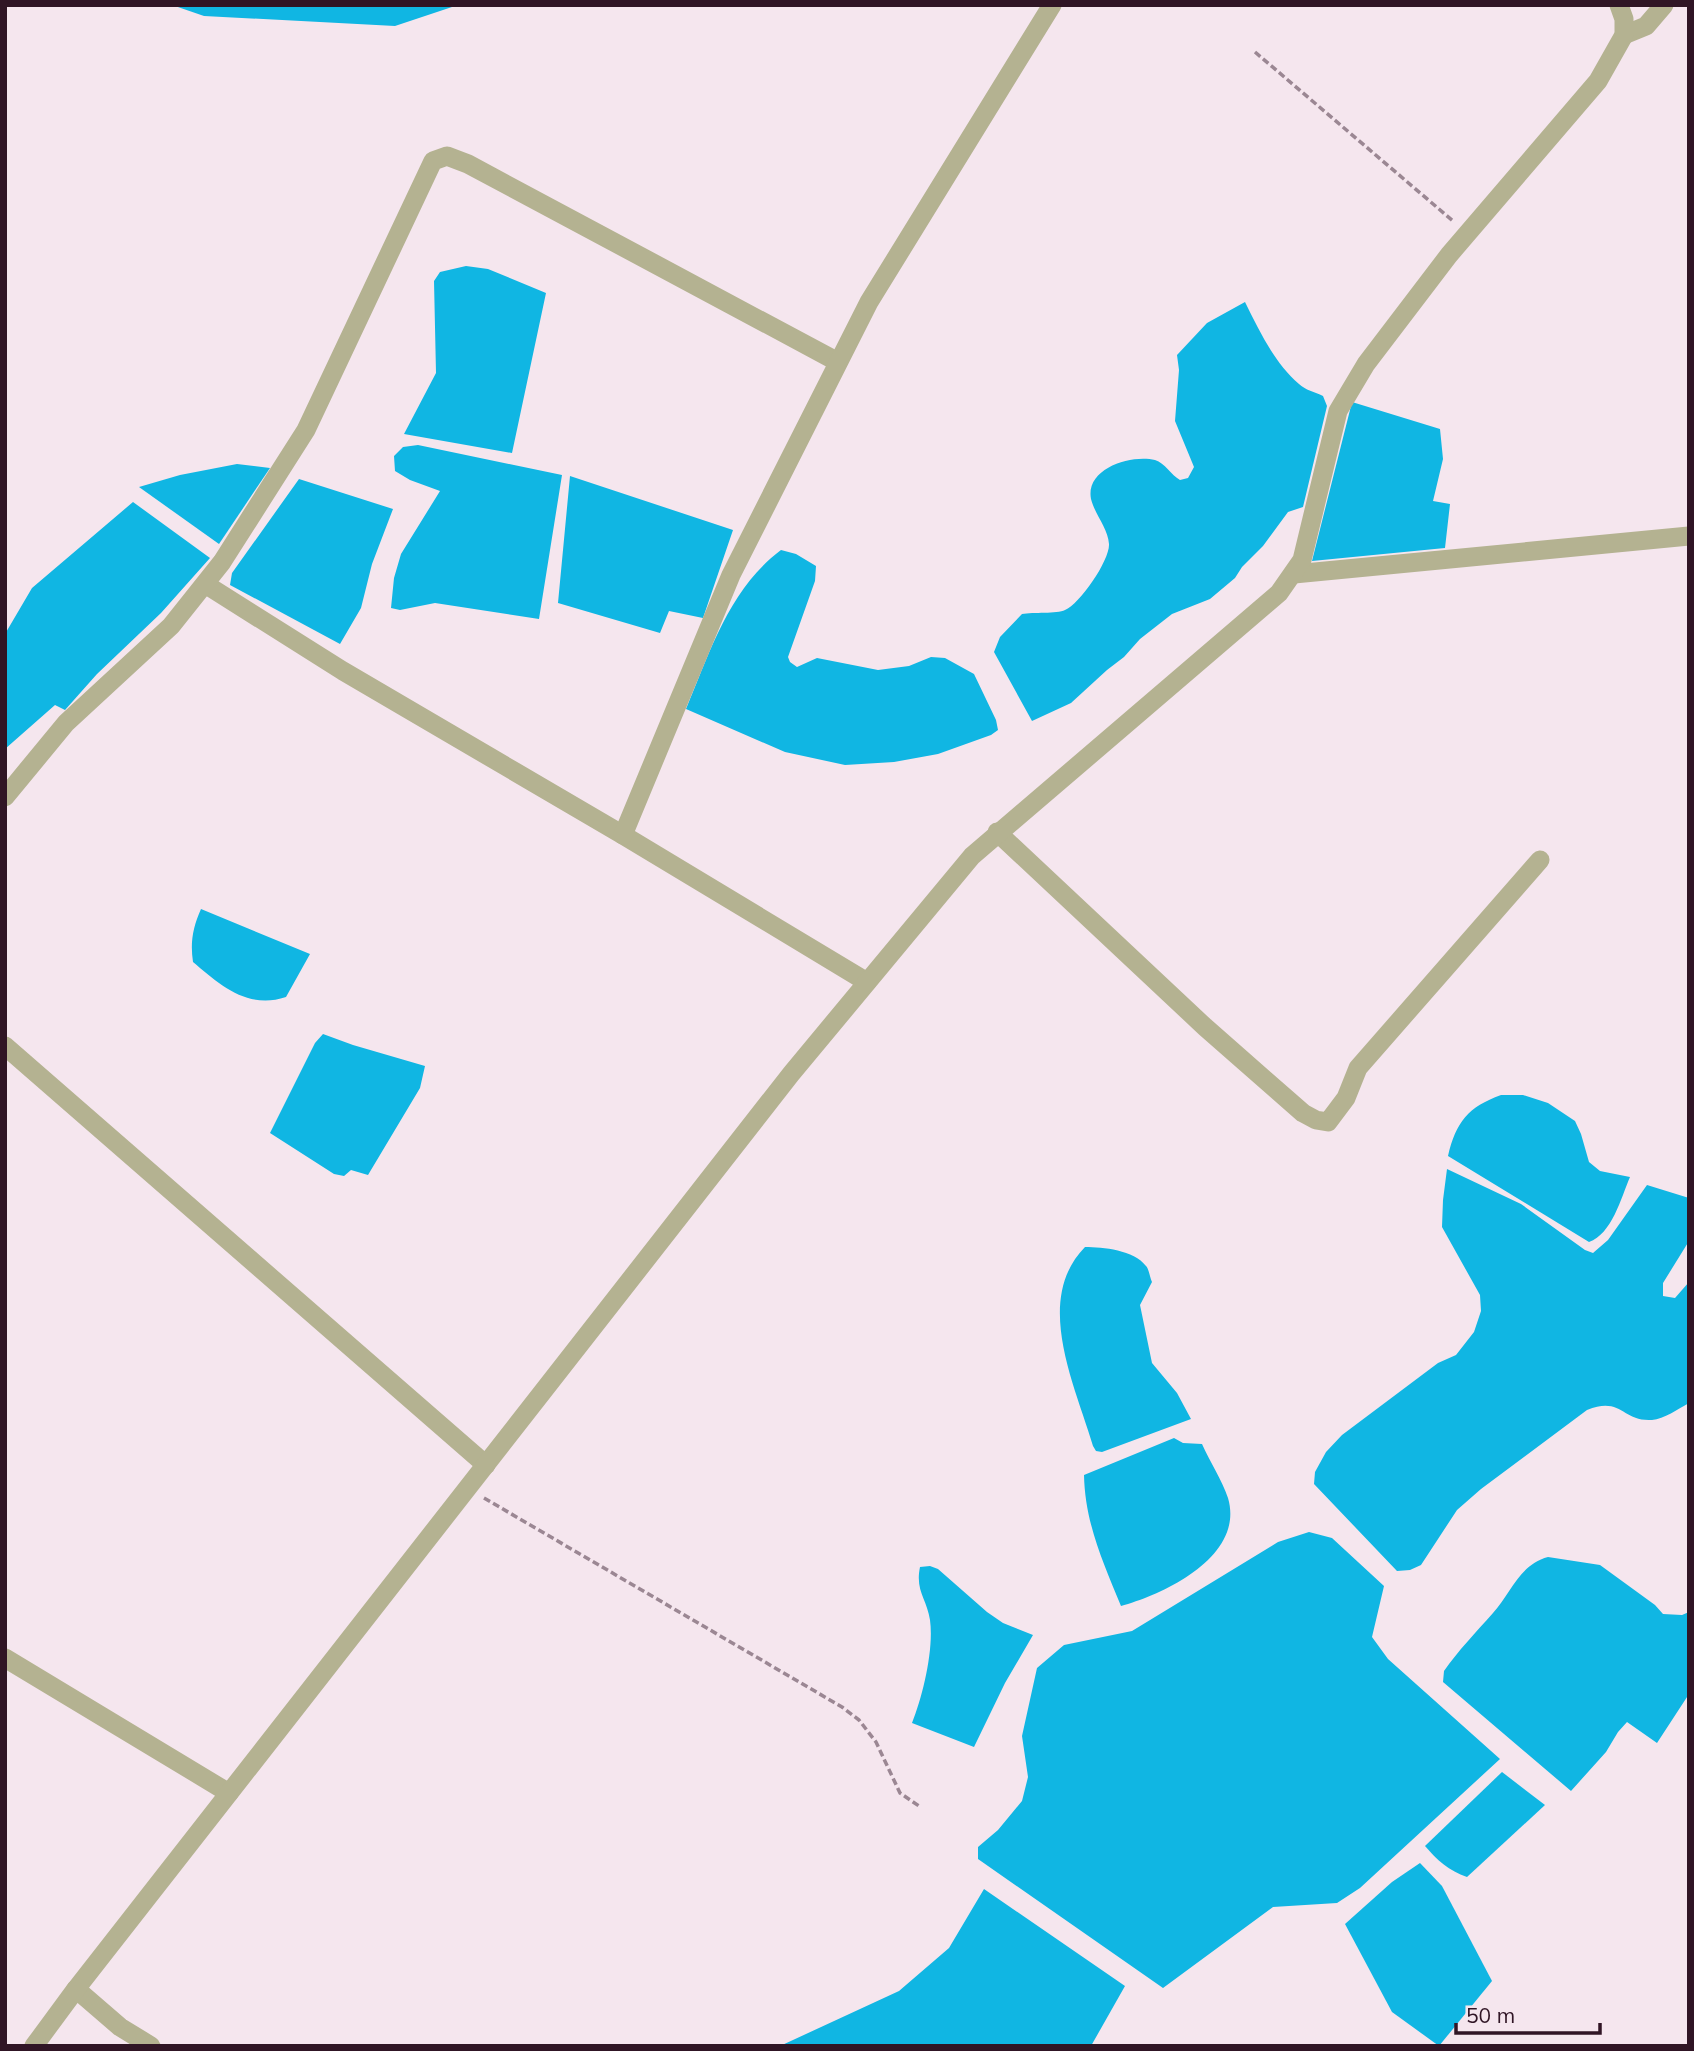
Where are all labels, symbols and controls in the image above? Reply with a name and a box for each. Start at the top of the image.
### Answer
scale bar [1456,1992,1600,2036]
text: 50 m [1466,2002,1515,2028]

